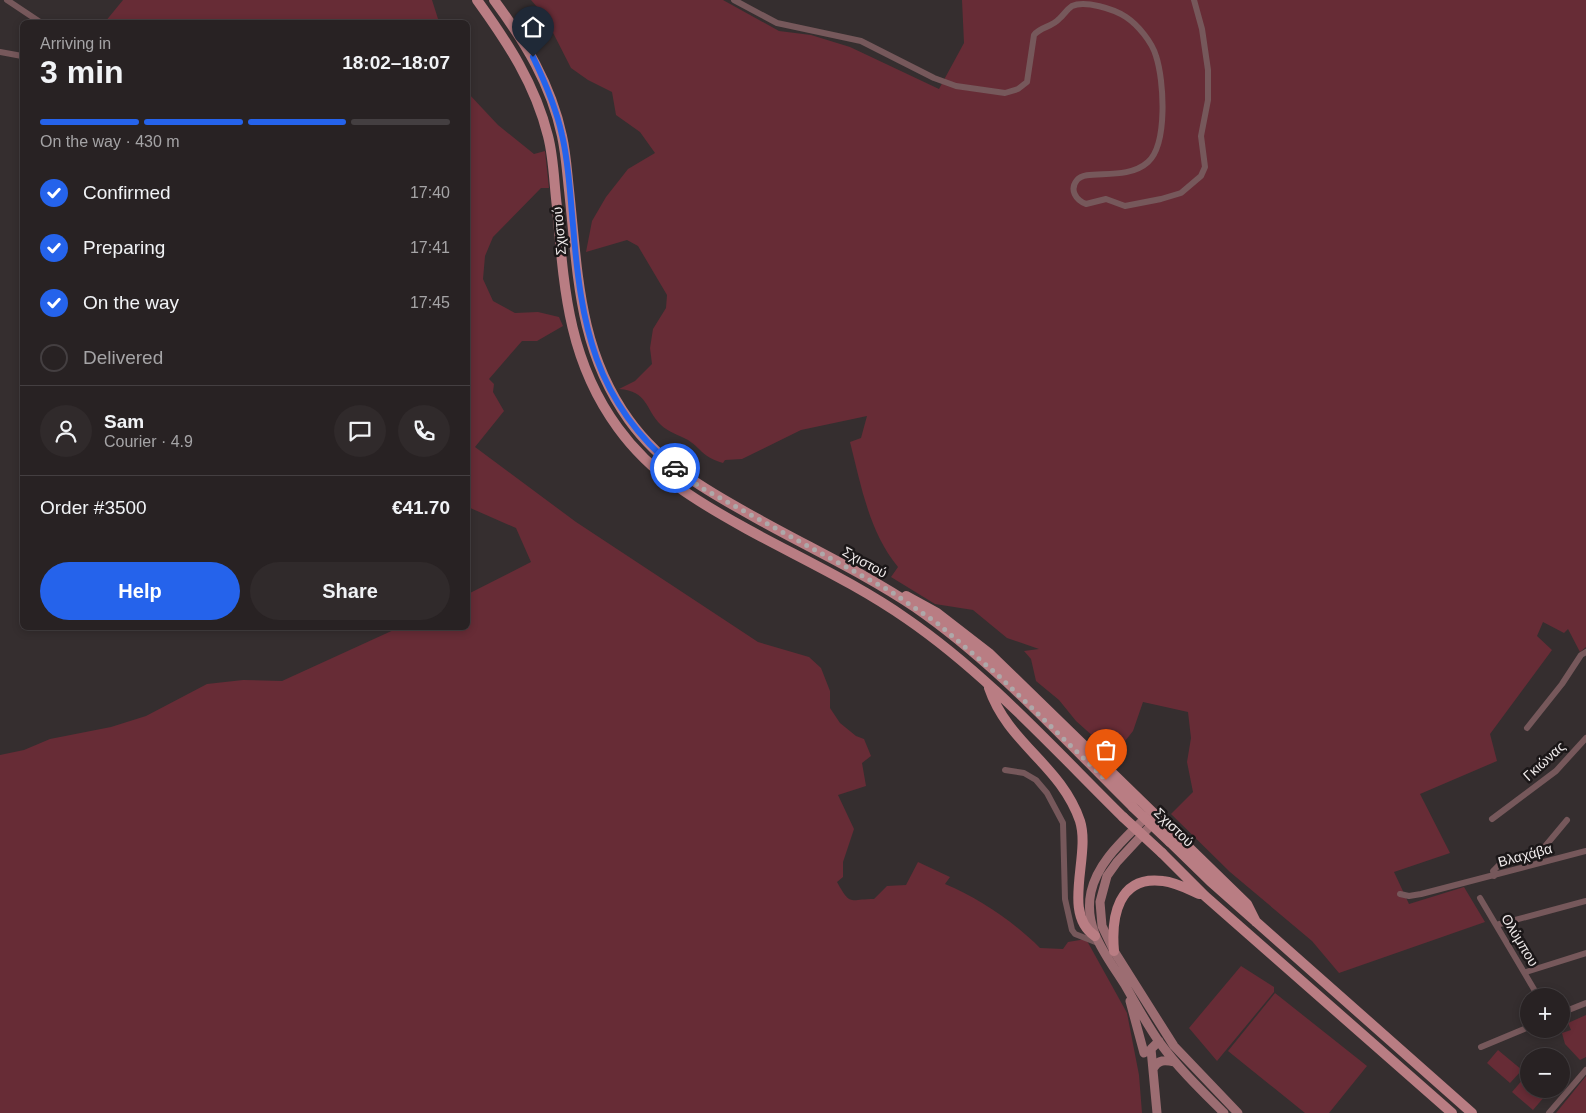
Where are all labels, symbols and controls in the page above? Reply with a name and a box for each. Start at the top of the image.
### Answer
pin [512,6,554,57]
icon: home [519,13,547,41]
text: Arriving in [40,35,111,52]
text: 18:02–18:07 [342,52,450,73]
text: 3 min [40,54,124,90]
text: On the way · 430 m [40,133,180,150]
icon: check [40,179,68,207]
text: Confirmed [83,182,171,203]
text: 17:40 [410,184,450,201]
street label: Σχιστού [549,206,569,256]
icon: check [40,234,68,262]
text: Preparing [83,237,165,258]
text: 17:41 [410,239,450,256]
icon: check [40,289,68,317]
text: On the way [83,292,179,313]
text: 17:45 [410,294,450,311]
text: Delivered [83,347,163,368]
button: person [40,405,92,457]
button: chat [334,405,386,457]
button: phone [398,405,450,457]
text: Sam [104,411,144,432]
text: Courier · 4.9 [104,433,193,450]
courier [650,443,700,493]
icon: car [661,454,689,482]
text: Order #3500 [40,497,147,518]
text: €41.70 [392,497,450,518]
street label: Σχιστού [840,543,890,581]
button: Help [40,562,240,620]
button: Share [250,562,450,620]
pin [1085,729,1127,780]
icon: bag [1092,736,1120,764]
street label: Γκιώνας [1520,738,1568,784]
street label: Σχιστού [1151,804,1197,850]
street label: Βλαχάβα [1496,840,1554,870]
street label: Ολύμπου [1498,911,1542,969]
map controls [1520,988,1570,1098]
button: + [1520,988,1570,1038]
button: − [1520,1048,1570,1098]

